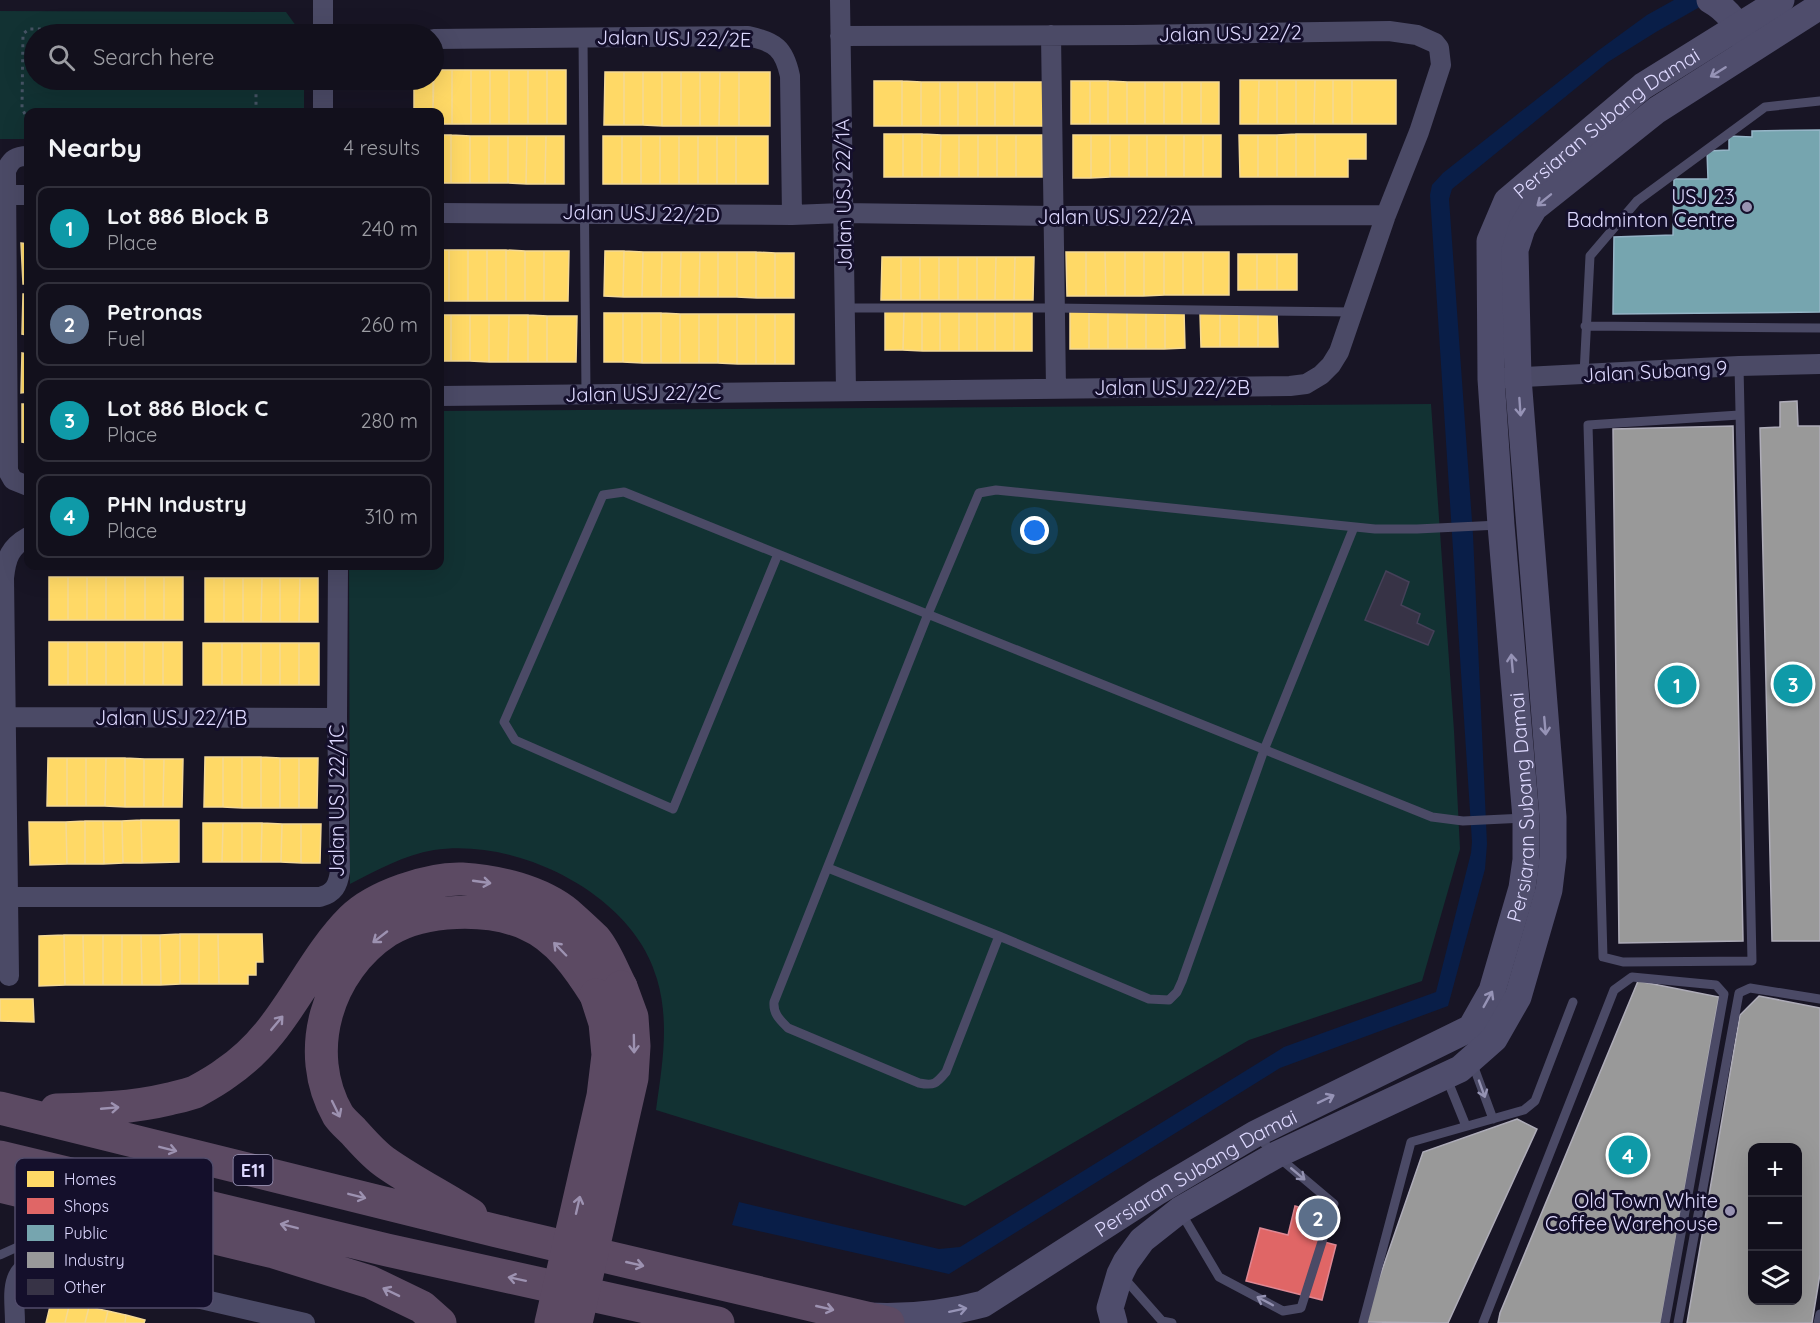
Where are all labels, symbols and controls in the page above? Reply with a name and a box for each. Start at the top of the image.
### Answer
street label: Jalan USJ 22/2 [1158,19,1302,47]
search box [24,24,444,90]
street label: Jalan USJ 22/2E [597,24,751,52]
icon: search [45,41,78,74]
street label: Persiaran Subang Damai [1507,42,1704,203]
text: Search here [93,43,214,71]
one-way arrow [1710,66,1727,78]
street label: Jalan USJ 22/1A [829,119,857,271]
text: Nearby [48,131,142,164]
text: 4 results [344,135,420,160]
place label: USJ 23 Badminton Centre [1567,184,1735,232]
one-way arrow [1537,193,1552,207]
street label: Jalan USJ 22/2D [562,199,720,227]
marker: USJ 23 Badminton Centre [1740,200,1754,214]
text: Lot 886 Block B [107,202,269,230]
street label: Jalan USJ 22/2A [1037,204,1193,229]
text: 1 [66,216,73,241]
text: 240 m [361,216,418,241]
text: Place [107,230,157,255]
text: Petronas [107,298,202,326]
text: 2 [64,312,75,337]
text: 260 m [361,312,418,337]
text: Fuel [107,326,145,351]
street label: Jalan Subang 9 [1582,355,1728,387]
street label: Jalan USJ 22/2B [1094,375,1250,400]
street label: Jalan USJ 22/2C [565,379,721,407]
text: Lot 886 Block C [107,394,268,422]
one-way arrow [1515,396,1526,416]
text: 3 [64,408,75,433]
text: 280 m [361,408,418,433]
text: Place [107,422,157,447]
text: PHN Industry [107,490,247,518]
text: 4 [64,504,75,529]
text: 310 m [365,504,418,529]
your location [1020,516,1049,545]
text: Place [107,518,157,543]
one-way arrow [1507,653,1518,673]
pin: 1 [1658,662,1696,708]
pin: 3 [1774,662,1812,706]
street label: Persiaran Subang Damai [1500,692,1539,925]
street label: Jalan USJ 22/1B [95,705,247,730]
one-way arrow [1540,716,1551,736]
street label: Jalan USJ 22/1C [324,725,349,877]
one-way arrow [472,877,492,888]
one-way arrow [373,930,389,943]
one-way arrow [553,941,568,956]
one-way arrow [1483,990,1494,1008]
one-way arrow [270,1016,284,1031]
one-way arrow [628,1033,639,1053]
one-way arrow [1478,1079,1489,1098]
one-way arrow [1317,1093,1335,1105]
one-way arrow [331,1100,343,1118]
one-way arrow [99,1102,119,1113]
street label: Persiaran Subang Damai [1089,1103,1300,1242]
pin: 4 [1608,1132,1648,1178]
map controls [1748,1143,1802,1305]
button: + [1748,1143,1802,1197]
one-way arrow [158,1144,177,1156]
road number: E11 [234,1155,272,1185]
legend [15,1158,213,1308]
one-way arrow [1290,1167,1305,1181]
text: Homes [64,1169,116,1189]
place label: Old Town White Coffee Warehouse [1545,1188,1718,1236]
one-way arrow [347,1191,366,1203]
one-way arrow [573,1195,585,1214]
text: Shops [64,1196,109,1216]
pin: 2 [1298,1196,1338,1240]
button: − [1748,1197,1802,1251]
marker: Old Town White Coffee Warehouse [1723,1204,1737,1218]
one-way arrow [280,1220,299,1232]
text: Public [64,1223,108,1243]
text: Industry [64,1250,124,1270]
button: layers [1748,1251,1802,1305]
one-way arrow [626,1258,645,1270]
one-way arrow [508,1273,527,1284]
text: Other [64,1277,106,1297]
one-way arrow [382,1285,400,1297]
one-way arrow [1257,1295,1274,1307]
one-way arrow [815,1303,834,1315]
one-way arrow [947,1304,967,1315]

